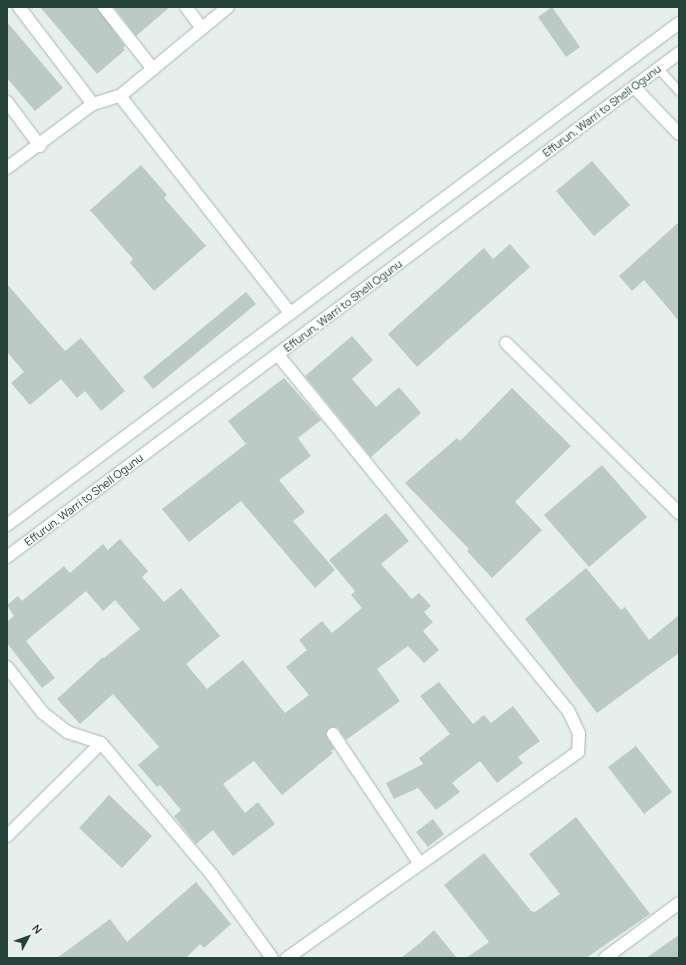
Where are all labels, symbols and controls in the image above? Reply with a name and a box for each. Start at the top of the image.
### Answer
street label: Effurun, Warri to Shell Ogunu [540,62,664,160]
street label: Effurun, Warri to Shell Ogunu [281,257,405,355]
street label: Effurun, Warri to Shell Ogunu [22,451,146,549]
north arrow [8,917,48,957]
text: N [29,921,46,937]

